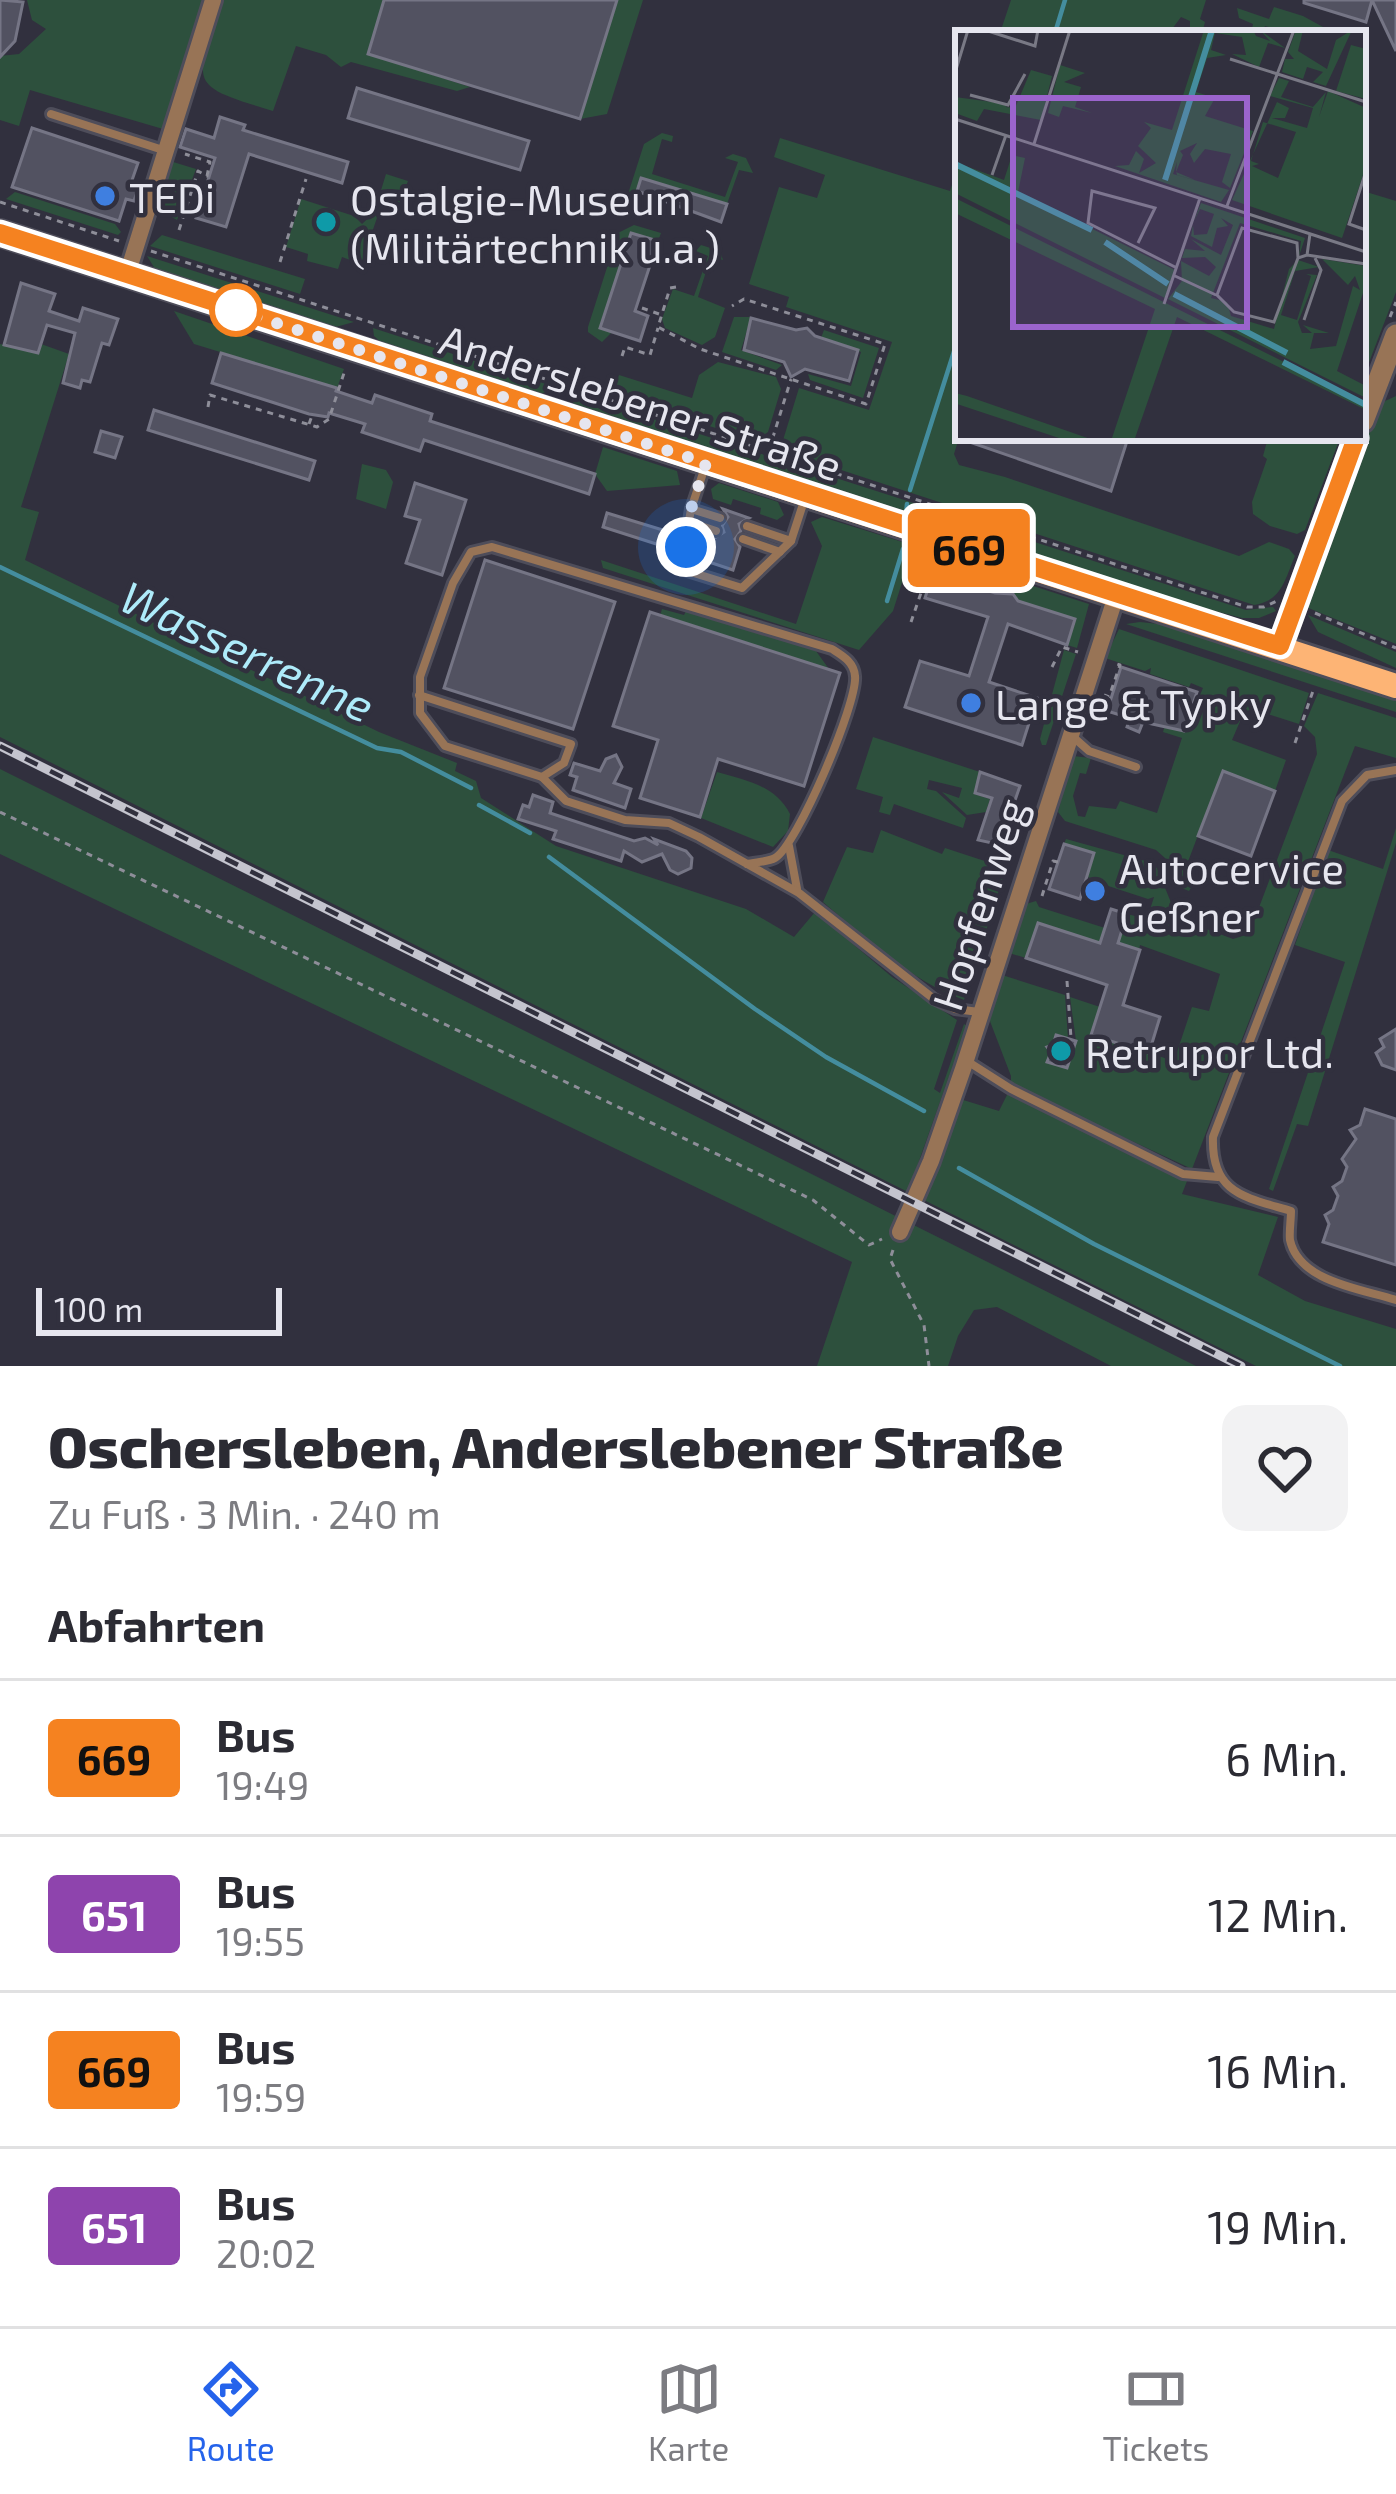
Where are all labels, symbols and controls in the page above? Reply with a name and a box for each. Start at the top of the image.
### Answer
inset map [955,30,1366,441]
place label: TEDi [129,171,215,221]
place label: Ostalgie-Museum (Militärtechnik u.a.) [350,173,720,271]
marker: TEDi [92,183,118,209]
marker: Ostalgie-Museum (Militärtechnik u.a.) [313,209,339,235]
unlabelled marker [211,285,261,335]
street label: Anderslebener Straße [434,312,848,490]
line badge: 669 [900,509,1038,587]
your location [656,517,716,577]
text: 669 [932,523,1006,573]
water label: Wasserrenne [113,568,383,732]
place label: Lange & Typky [995,678,1272,728]
marker: Lange & Typky [958,690,984,716]
street label: Hopfenweg [920,792,1036,1016]
place label: Autocervice Geßner [1119,842,1344,940]
marker: Autocervice Geßner [1082,878,1108,904]
place label: Retrupor Ltd. [1085,1026,1334,1076]
marker: Retrupor Ltd. [1048,1038,1074,1064]
scale bar [36,1282,282,1335]
text: 100 m [54,1289,143,1329]
button: heart [1222,1405,1348,1531]
text: Oschersleben, Anderslebener Straße [48,1411,1063,1479]
text: Zu Fuß · 3 Min. · 240 m [48,1490,441,1537]
text: Abfahrten [48,1597,265,1651]
text: Bus [216,1707,295,1761]
text: 6 Min. [1225,1731,1348,1785]
text: 669 [77,1733,151,1783]
text: 19:49 [216,1761,309,1808]
text: Bus [216,1863,295,1917]
text: 12 Min. [1208,1887,1348,1941]
text: 651 [81,1889,147,1939]
text: 19:55 [216,1917,305,1964]
text: Bus [216,2019,295,2073]
text: 16 Min. [1207,2043,1348,2097]
text: 669 [77,2045,151,2095]
text: 19:59 [216,2073,306,2120]
text: Bus [216,2175,295,2229]
text: 19 Min. [1207,2199,1348,2253]
text: 651 [81,2201,147,2251]
text: 20:02 [216,2229,316,2276]
tab: Route [187,2356,275,2468]
tab: Karte [648,2356,729,2468]
tab: Tickets [1102,2356,1209,2468]

